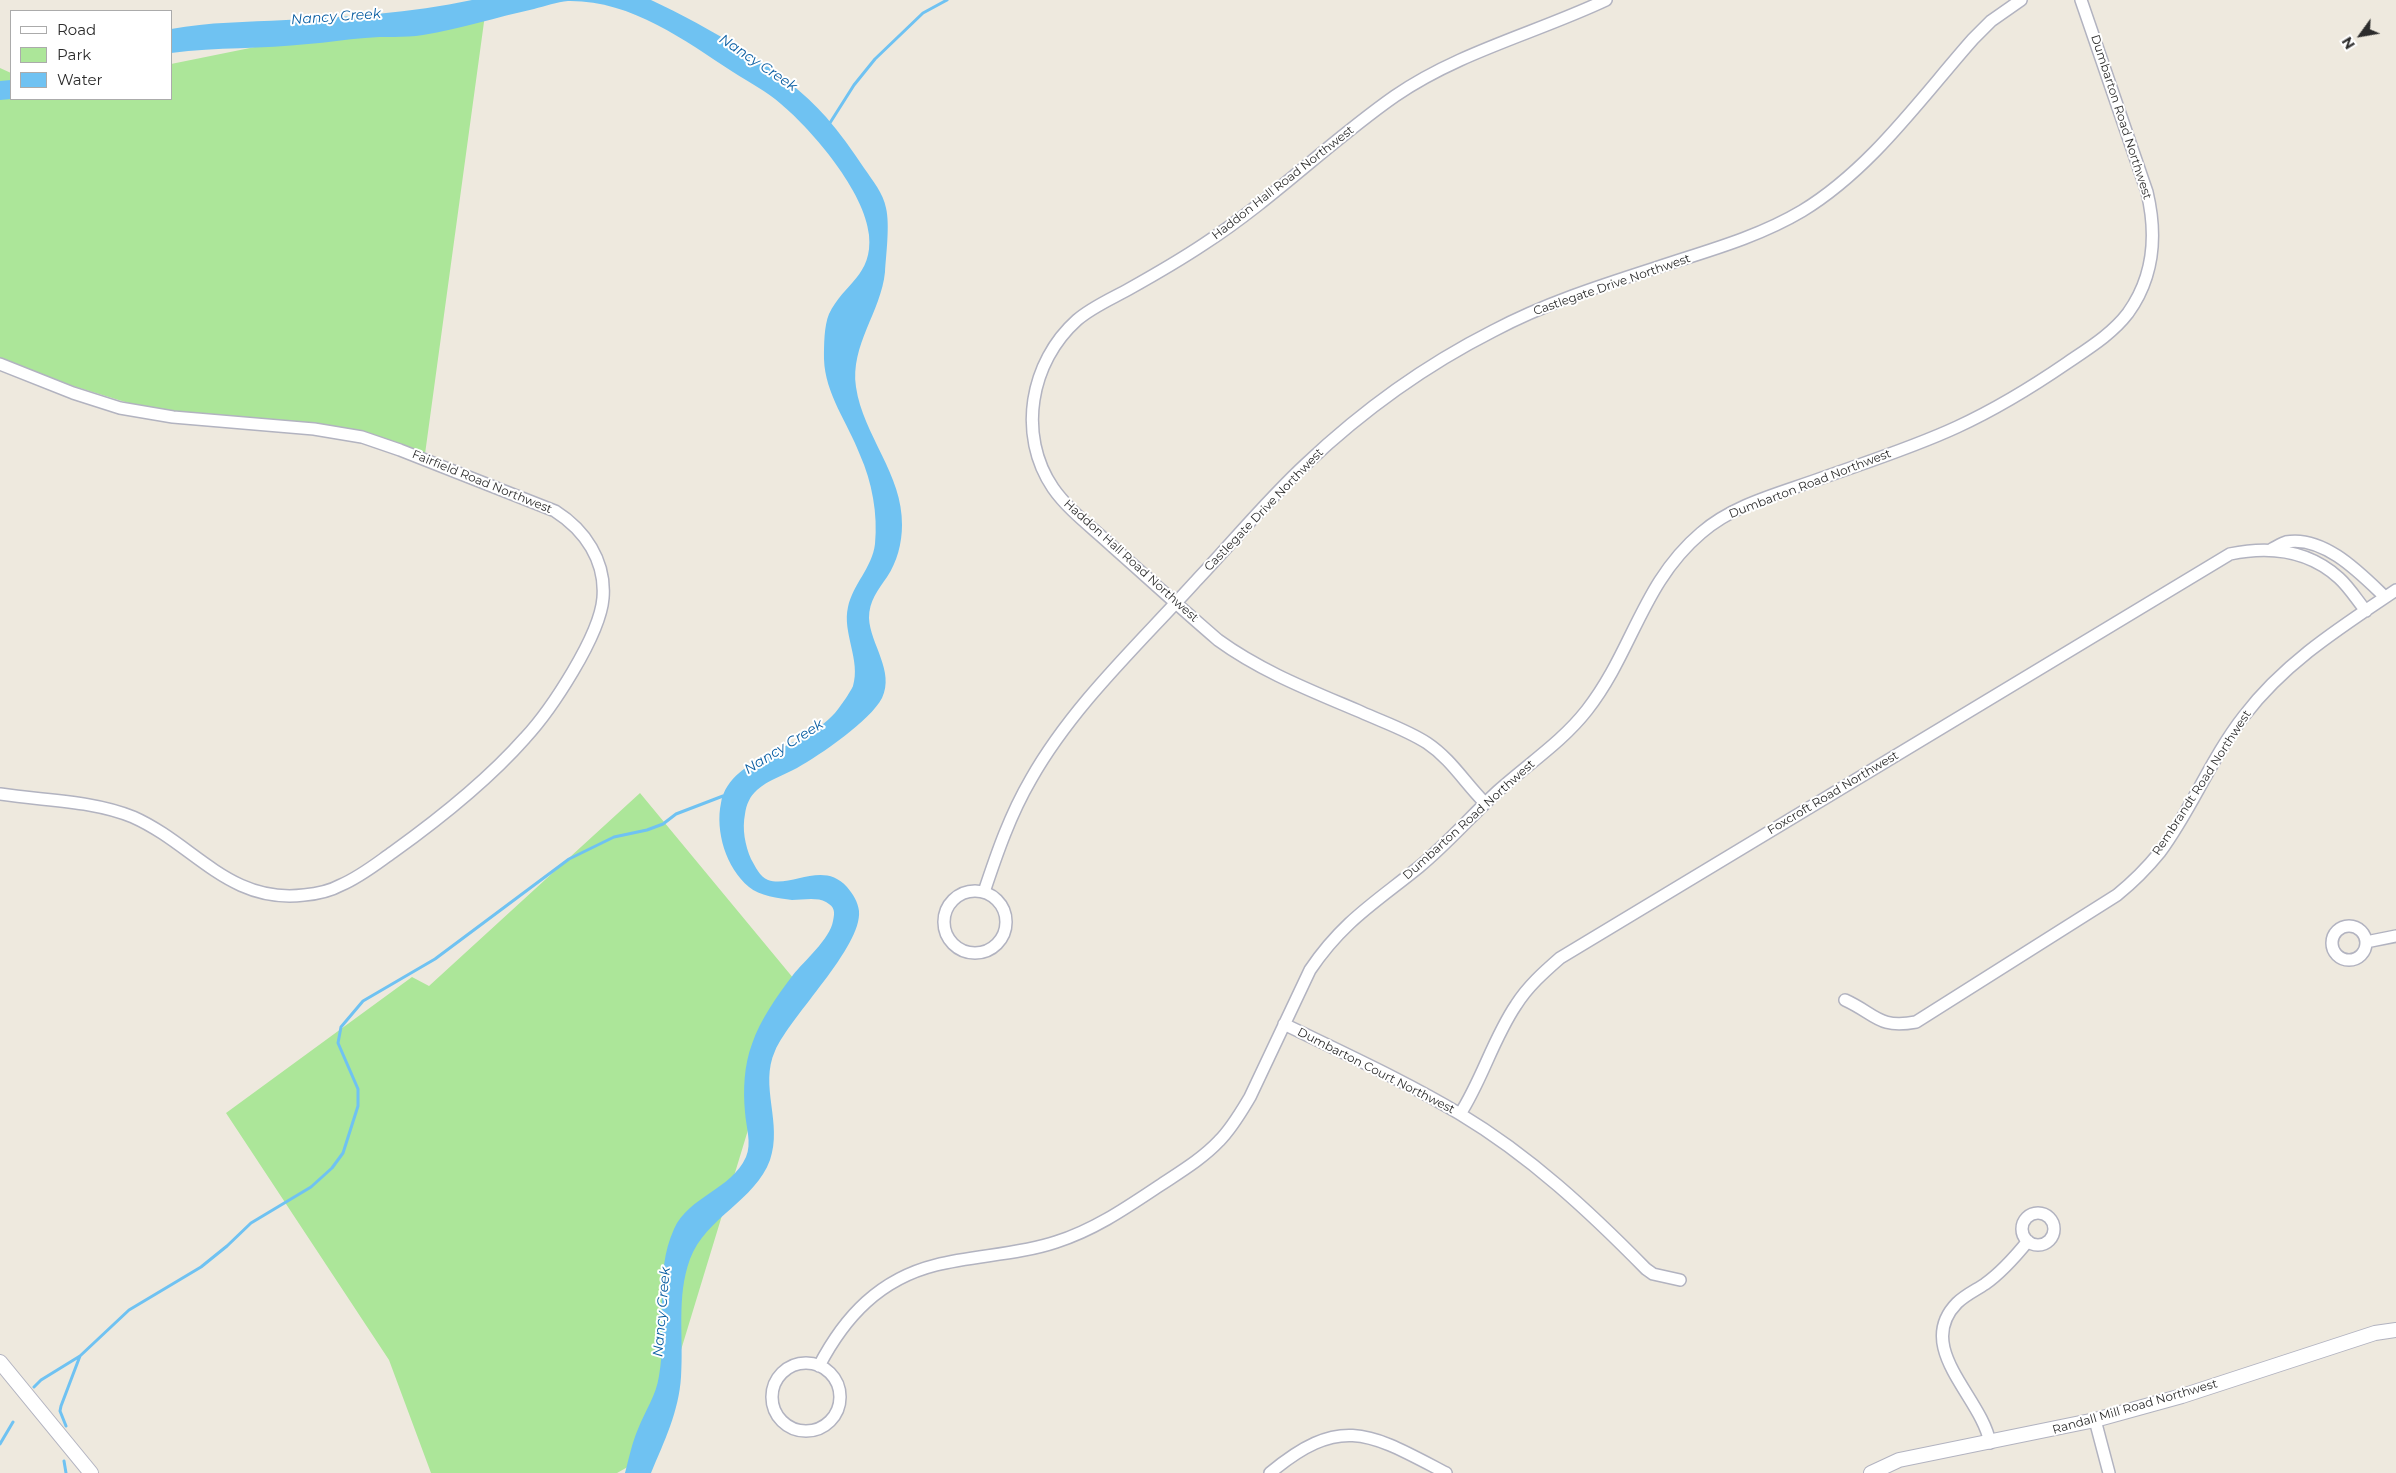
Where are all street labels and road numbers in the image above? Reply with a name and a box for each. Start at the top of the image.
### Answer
street label: Dumbarton Road Northwest [2088,33,2154,201]
street label: Haddon Hall Road Northwest [1209,123,1357,243]
street label: Castlegate Drive Northwest [1532,251,1692,319]
street label: Castlegate Drive Northwest [1201,446,1327,574]
street label: Dumbarton Road Northwest [1727,446,1893,522]
street label: Fairfield Road Northwest [410,447,554,517]
street label: Haddon Hall Road Northwest [1061,497,1201,625]
street label: Rembrandt Road Northwest [2150,708,2254,858]
street label: Foxcroft Road Northwest [1765,748,1901,838]
street label: Dumbarton Road Northwest [1400,757,1538,883]
street label: Dumbarton Court Northwest [1295,1025,1457,1117]
street label: Randall Mill Road Northwest [2051,1377,2219,1437]

